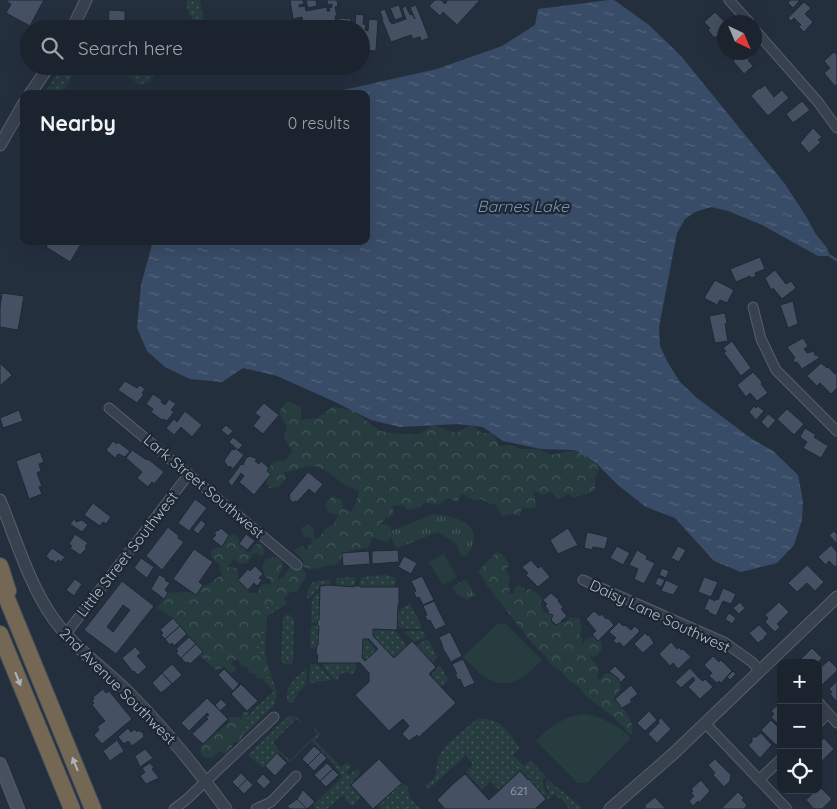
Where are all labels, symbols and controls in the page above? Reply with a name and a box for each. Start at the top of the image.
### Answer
north arrow [717,15,762,60]
search box [20,20,370,75]
icon: search [38,34,66,62]
text: Search here [78,36,183,60]
text: Nearby [40,110,116,136]
text: 0 results [288,113,350,133]
water label: Barnes Lake [477,196,570,216]
street label: Lark Street Southwest [140,430,268,542]
street label: Little Street Southwest [72,488,182,620]
street label: Daisy Lane Southwest [587,575,733,657]
street label: 2nd Avenue Southwest [56,624,180,748]
map controls [777,659,822,794]
button: + [777,659,822,704]
one-way arrow [15,672,23,686]
button: − [777,704,822,749]
button: locate [777,749,822,794]
one-way arrow [70,757,78,771]
house number: 621 [510,783,528,798]

